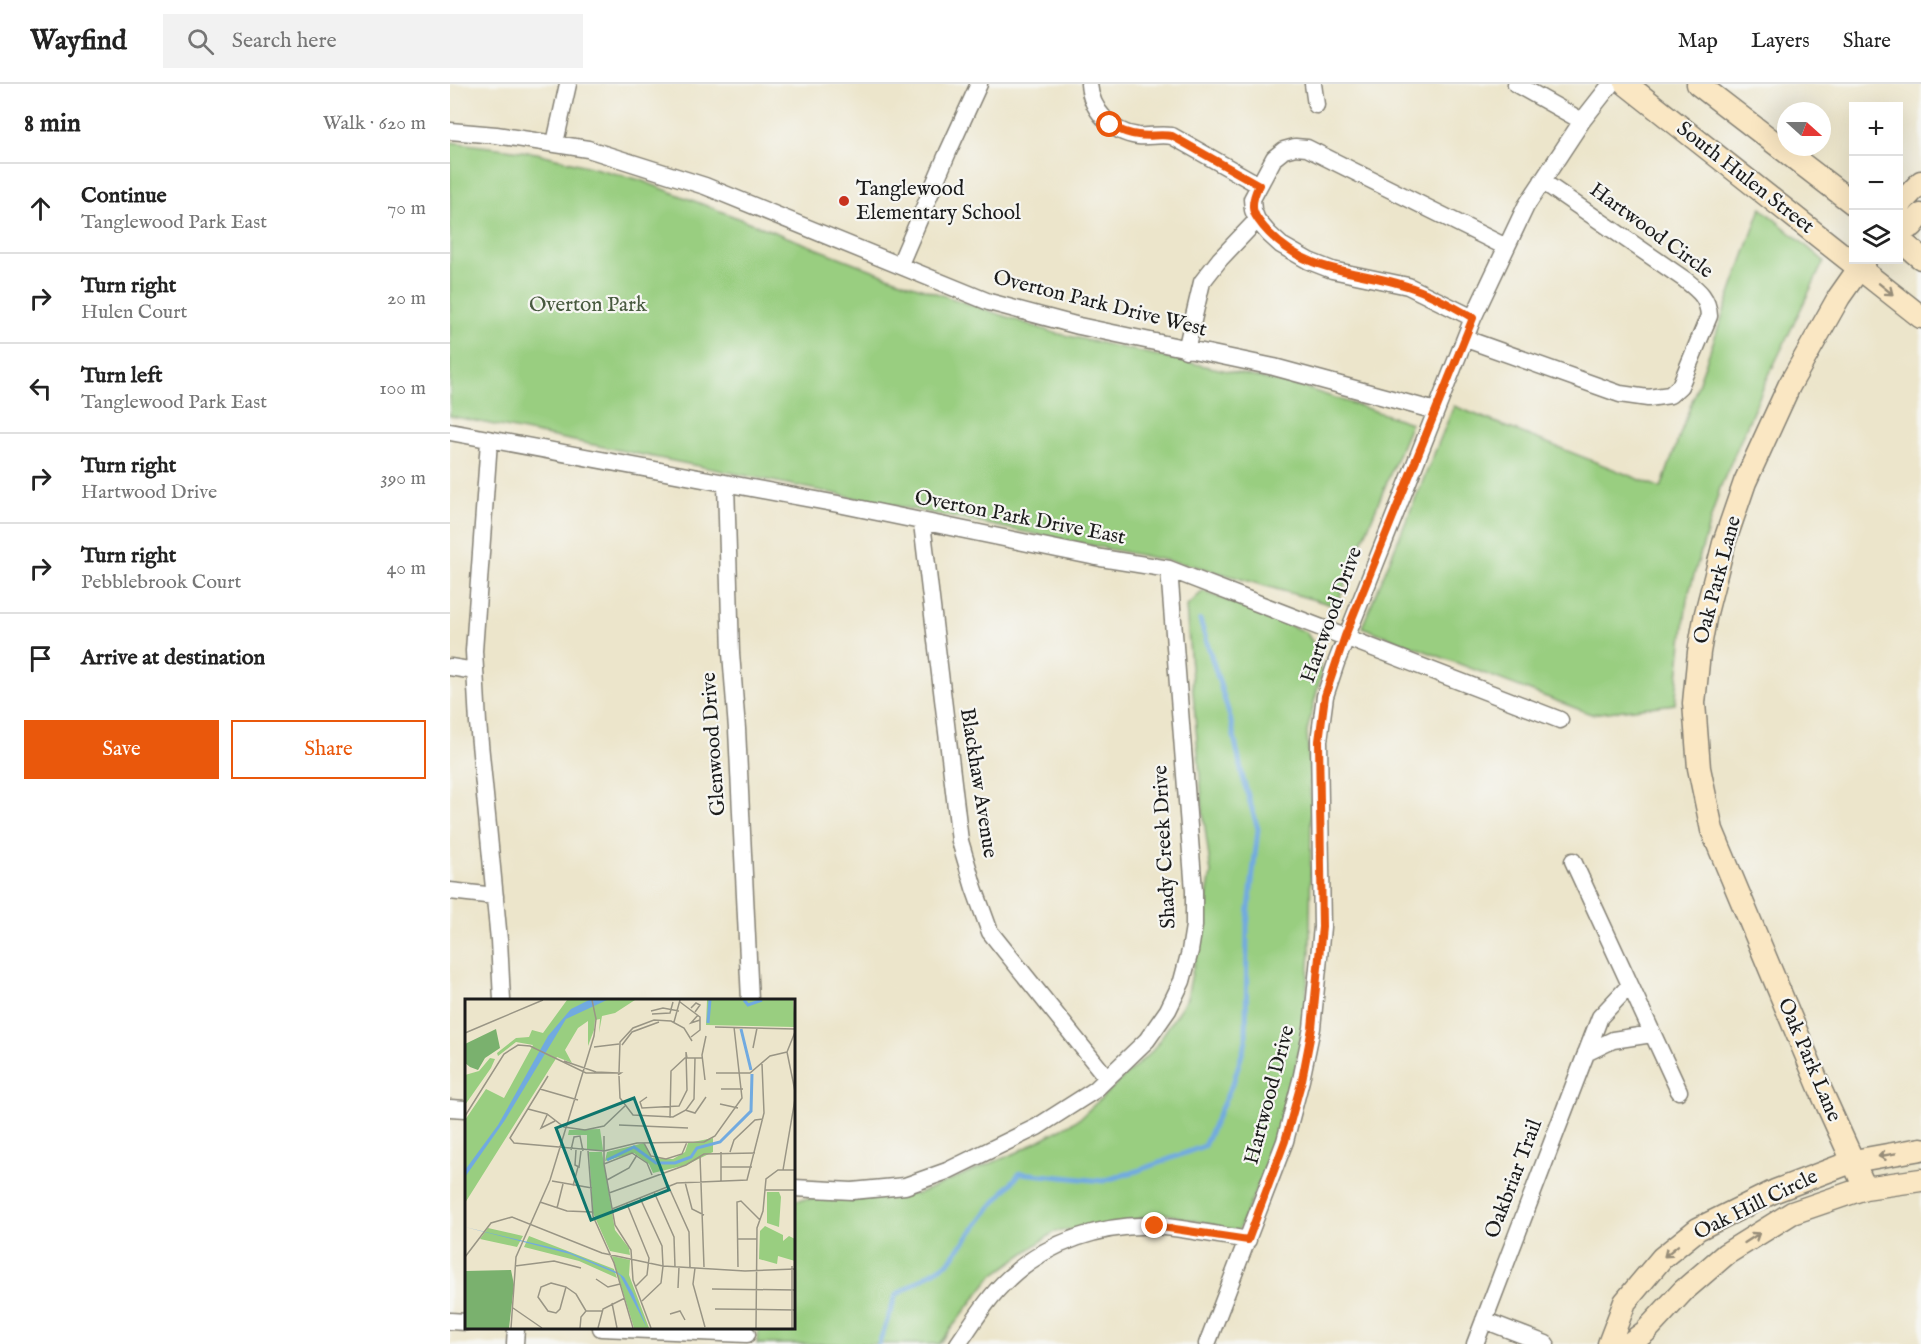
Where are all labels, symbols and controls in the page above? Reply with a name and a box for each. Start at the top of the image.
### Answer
search box [163,14,583,68]
text: Wayfind [30,24,127,59]
icon: search [184,25,217,58]
text: Search here [232,27,337,55]
text: Map [1678,28,1718,55]
text: Layers [1751,28,1810,55]
text: Share [1843,28,1891,55]
north arrow [1777,102,1831,156]
map controls [1849,102,1903,264]
button: + [1849,102,1903,156]
text: 8 min [24,107,81,140]
text: Walk · 620 m [323,111,426,136]
route start [1096,111,1122,137]
street label: South Hulen Street [1671,116,1819,240]
button: − [1849,156,1903,210]
place label: Tanglewood Elementary School [856,176,1021,227]
street label: Hartwood Circle [1584,177,1719,285]
text: Continue [81,182,167,210]
icon: ahead [24,192,57,225]
marker: Tanglewood Elementary School [837,194,851,208]
text: 70 m [387,196,426,221]
text: Tanglewood Park East [81,210,267,235]
button: layers [1849,210,1903,264]
street label: Overton Park Drive West [990,264,1210,344]
text: Turn right [81,272,176,300]
icon: right [24,282,57,315]
one-way arrow [1878,282,1894,295]
text: 20 m [387,286,426,311]
park label: Overton Park [529,292,648,319]
text: Hulen Court [81,300,187,325]
text: Turn left [81,362,163,390]
icon: left [24,372,57,405]
text: 100 m [379,376,426,401]
text: Tanglewood Park East [81,390,267,415]
text: Turn right [81,452,176,480]
icon: right [24,462,57,495]
text: 390 m [380,466,426,491]
text: Hartwood Drive [81,480,217,505]
street label: Overton Park Drive East [912,484,1128,552]
street label: Oak Park Lane [1688,513,1748,647]
text: Turn right [81,542,176,570]
street label: Hartwood Drive [1295,543,1369,687]
icon: right [24,552,57,585]
text: 40 m [387,556,426,581]
text: Pebblebrook Court [81,570,241,595]
icon: arrive [24,642,57,675]
text: Arrive at destination [81,644,265,672]
street label: Glenwood Drive [695,671,732,817]
street label: Blackhaw Avenue [953,706,1003,860]
button: Save [24,720,219,779]
button: Share [231,720,426,779]
street label: Shady Creek Drive [1147,764,1183,929]
street label: Oak Park Lane [1771,994,1847,1126]
inset map [465,999,795,1329]
street label: Hartwood Drive [1238,1022,1302,1168]
street label: Oakbriar Trail [1479,1115,1549,1242]
one-way arrow [1878,1150,1898,1161]
street label: Oak Hill Circle [1690,1163,1823,1247]
route end [1141,1212,1167,1238]
one-way arrow [1743,1231,1760,1243]
one-way arrow [1663,1245,1679,1258]

